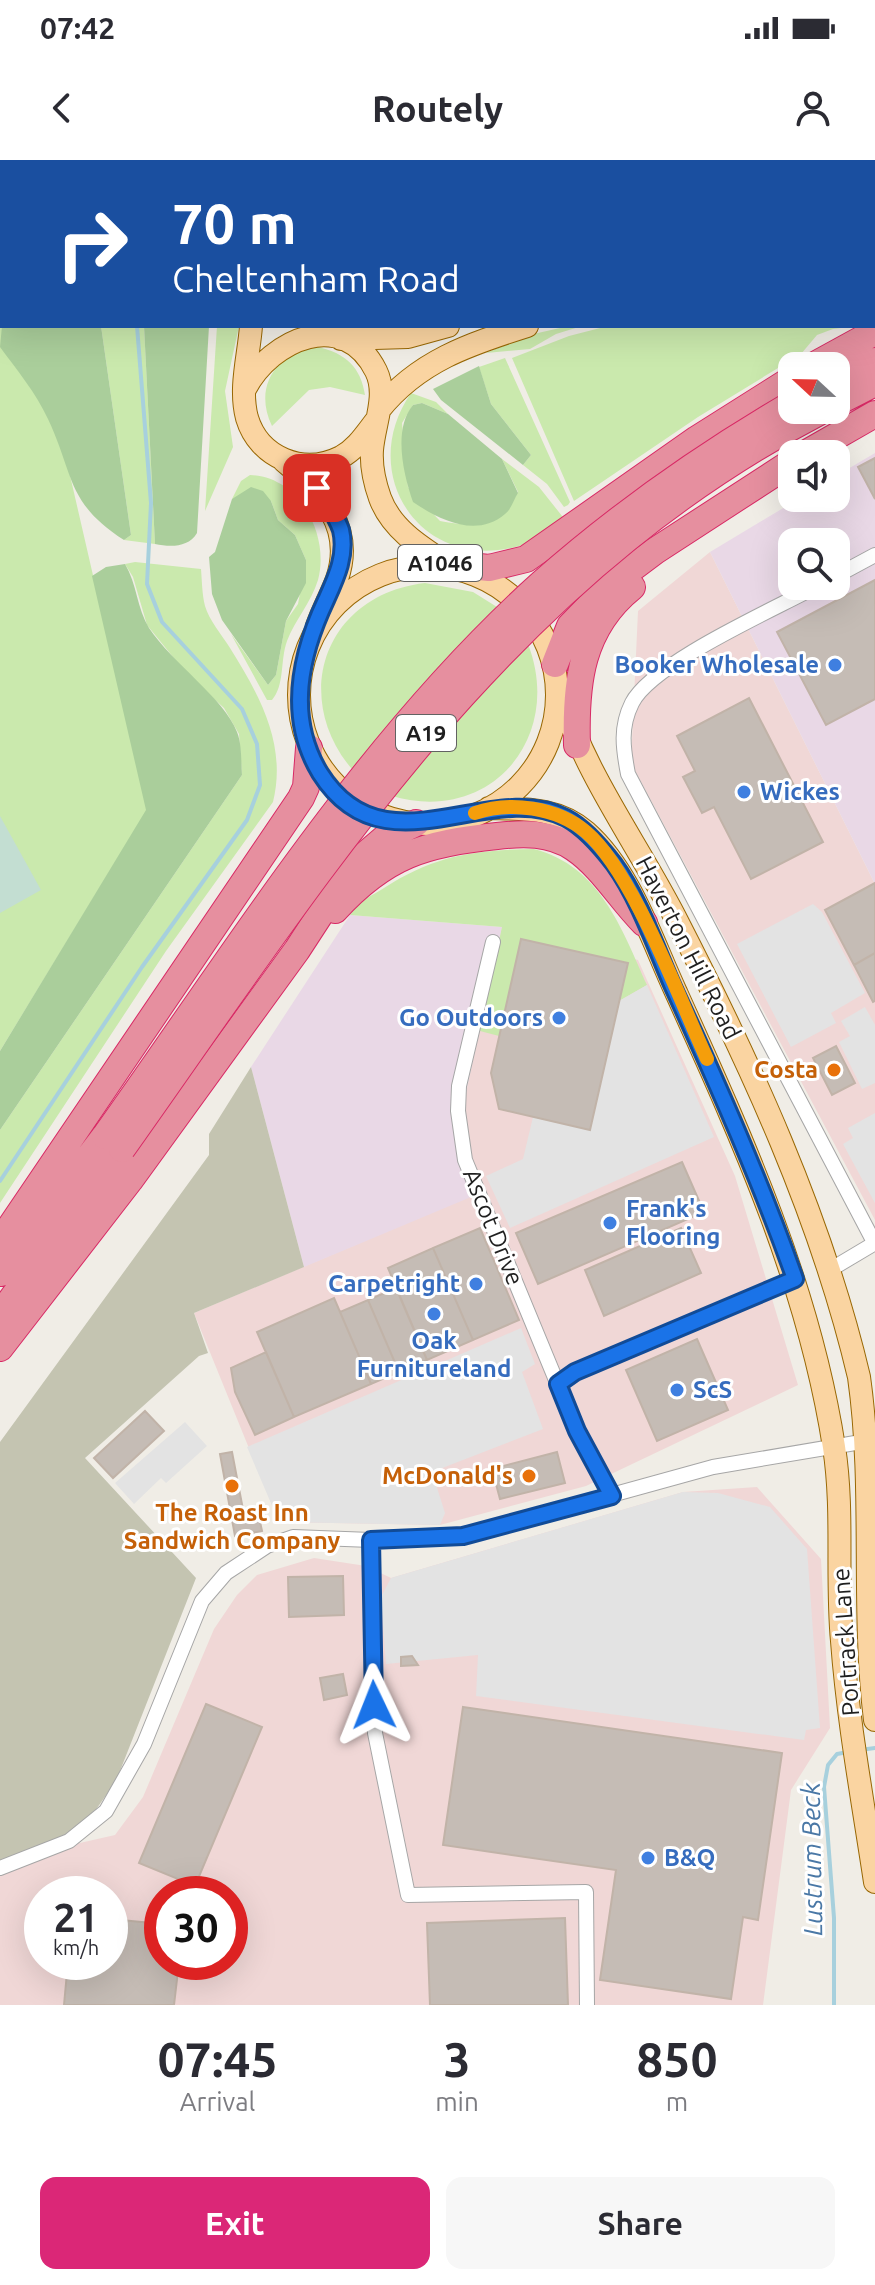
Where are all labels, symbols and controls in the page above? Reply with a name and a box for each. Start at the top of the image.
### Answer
text: 07:42 [40,11,115,45]
icon: back [40,86,84,130]
icon: person [791,86,835,130]
text: Routely [372,88,503,129]
icon: right [40,192,144,296]
text: 70 m [172,192,297,255]
text: Cheltenham Road [172,258,460,299]
north arrow [778,352,850,424]
map controls [778,352,850,600]
button: sound [778,440,850,512]
pin [283,454,351,522]
icon: arrive [295,466,339,510]
button: search [778,528,850,600]
road number: A1046 [398,545,482,581]
place label: Booker Wholesale [614,651,819,678]
marker: Booker Wholesale [826,656,844,674]
road number: A19 [396,715,456,751]
place label: Wickes [760,778,840,805]
marker: Wickes [735,783,753,801]
street label: Haverton Hill Road [631,852,746,1044]
place label: Go Outdoors [399,1004,543,1031]
marker: Go Outdoors [550,1009,568,1027]
place label: Costa [754,1056,818,1083]
marker: Costa [825,1061,843,1079]
street label: Ascot Drive [458,1165,529,1289]
place label: Frank's Flooring [626,1195,720,1250]
marker: Frank's Flooring [601,1214,619,1232]
place label: Carpetright [328,1270,460,1297]
marker: Carpetright [467,1275,485,1293]
marker: Oak Furnitureland [425,1305,443,1323]
place label: Oak Furnitureland [357,1327,511,1382]
place label: ScS [693,1376,732,1403]
marker: ScS [668,1381,686,1399]
place label: McDonald's [382,1462,513,1489]
marker: McDonald's [520,1467,538,1485]
marker: The Roast Inn Sandwich Company [223,1477,241,1495]
place label: The Roast Inn Sandwich Company [124,1499,340,1554]
street label: Portrack Lane [827,1567,864,1717]
position arrow [332,1663,416,1747]
water label: Lustrum Beck [796,1781,827,1936]
place label: B&Q [664,1844,715,1871]
marker: B&Q [639,1849,657,1867]
speed limit sign: 30 [144,1876,248,1980]
text: 21 [53,1895,99,1940]
text: km/h [53,1936,99,1959]
text: 07:45 [158,2032,278,2086]
text: 3 [443,2032,470,2086]
text: 850 [636,2032,717,2086]
text: Arrival [180,2087,255,2116]
text: min [435,2087,479,2116]
text: m [666,2087,688,2116]
button: Exit [40,2177,430,2269]
button: Share [446,2177,835,2269]

